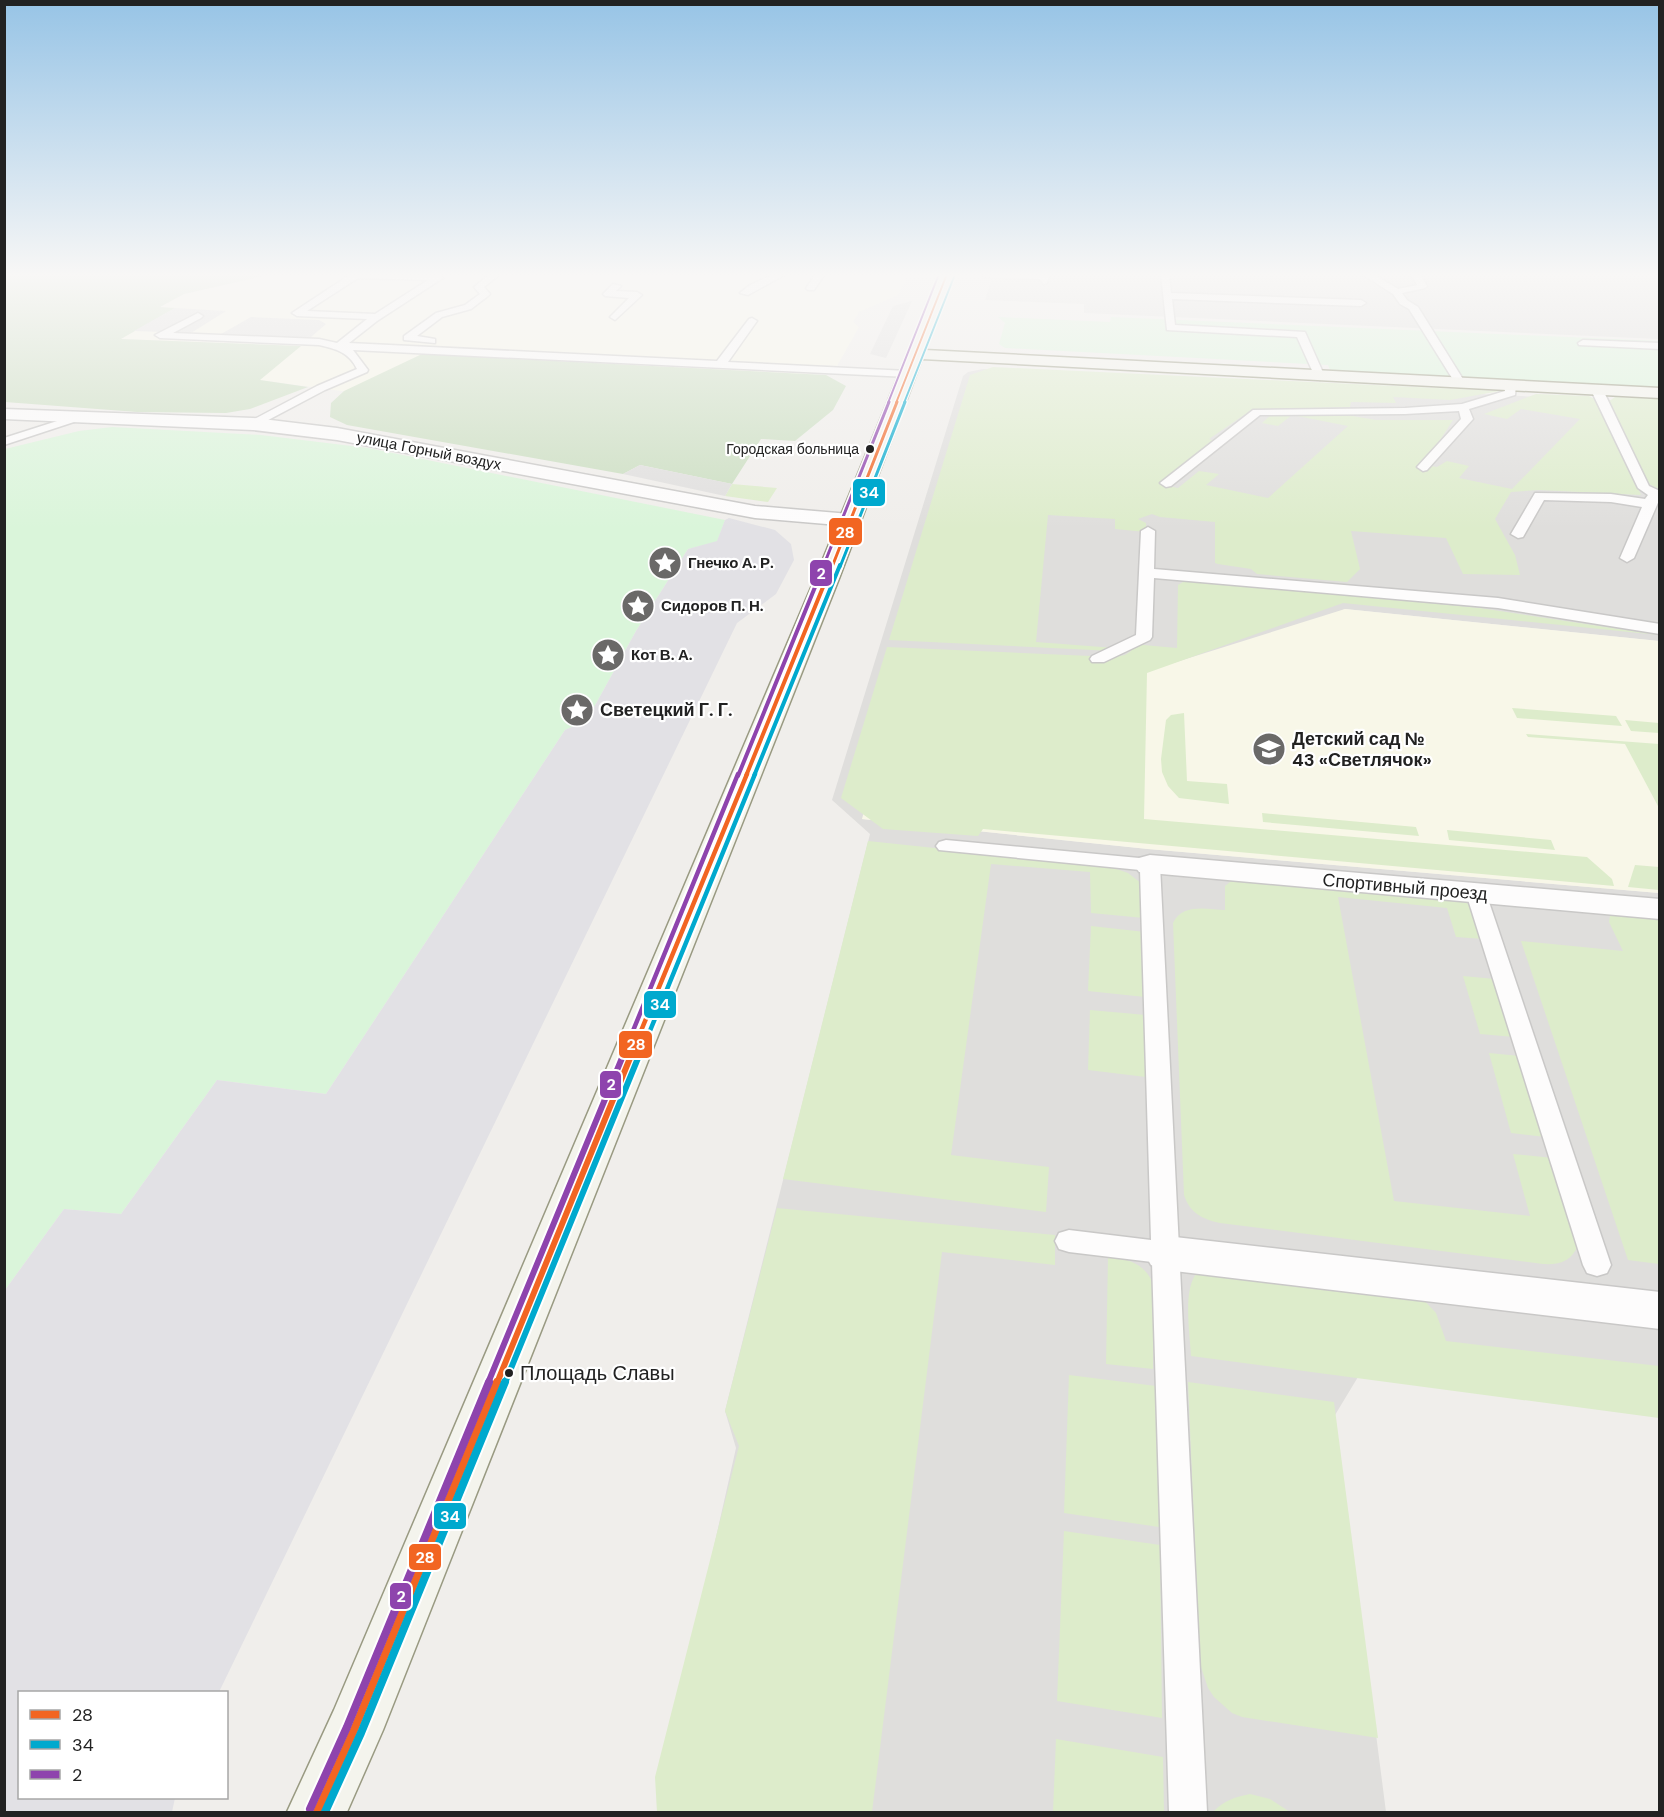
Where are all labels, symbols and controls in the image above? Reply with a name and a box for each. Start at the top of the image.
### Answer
street label: улица Горный воздух [355,427,503,475]
place label: Городская больница [726,440,859,458]
marker: Городская больница [864,443,876,455]
line badge: 34 [852,478,886,507]
text: 34 [859,482,879,503]
line badge: 28 [828,517,863,546]
text: 28 [835,522,855,543]
place icon: Гнечко А. Р. [647,545,683,581]
place label: Гнечко А. Р. [688,553,774,573]
line badge: 2 [809,559,833,587]
text: 2 [816,563,826,584]
place icon: Сидоров П. Н. [620,588,656,624]
place label: Сидоров П. Н. [661,596,764,616]
place icon: Кот В. А. [590,637,626,673]
place label: Кот В. А. [631,645,693,665]
place icon: Светецкий Г. Г. [559,692,595,728]
place label: Светецкий Г. Г. [600,698,733,722]
place label: Детский сад № 43 «Светлячок» [1292,727,1432,772]
school or university icon: Детский сад № 43 «Светлячок» [1251,731,1287,767]
street label: Спортивный проезд [1321,868,1489,906]
line badge: 34 [643,990,677,1019]
text: 34 [650,994,670,1015]
line badge: 28 [618,1030,653,1059]
text: 28 [626,1034,646,1055]
line badge: 2 [599,1070,622,1099]
text: 2 [606,1074,616,1095]
place label: Площадь Славы [520,1360,675,1386]
marker: Площадь Славы [503,1367,515,1379]
line badge: 34 [433,1502,467,1530]
text: 34 [440,1506,460,1527]
line badge: 28 [408,1543,442,1571]
text: 28 [415,1547,435,1568]
line badge: 2 [389,1582,412,1610]
text: 2 [396,1586,406,1607]
legend [18,1691,228,1799]
text: 28 [72,1703,93,1727]
text: 34 [72,1733,94,1757]
text: 2 [72,1763,82,1787]

